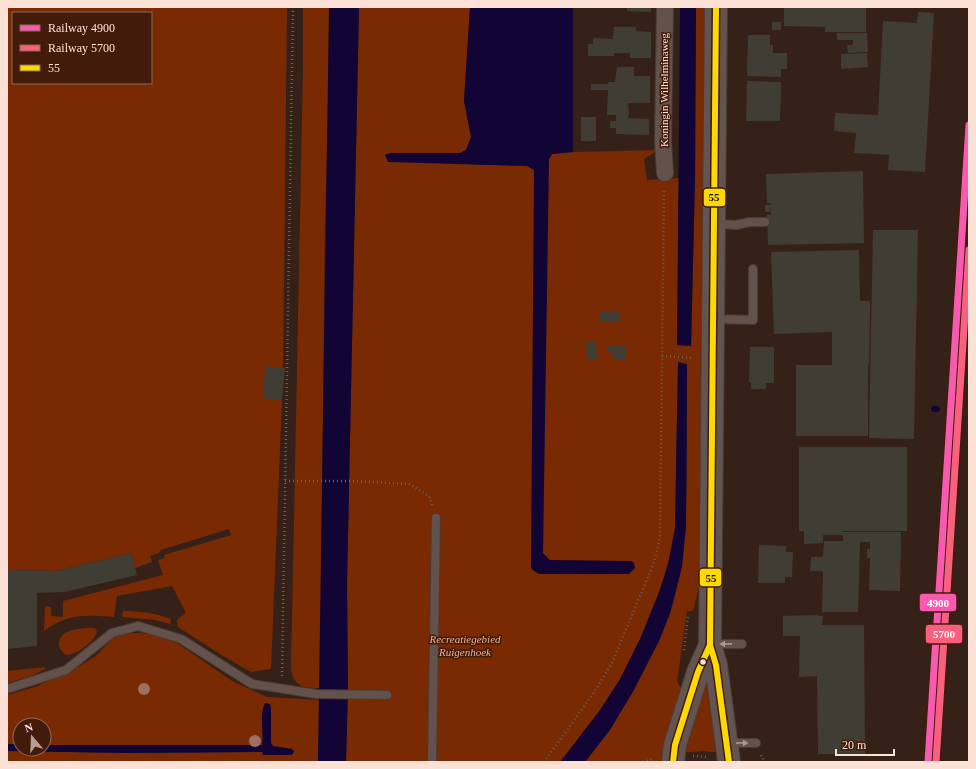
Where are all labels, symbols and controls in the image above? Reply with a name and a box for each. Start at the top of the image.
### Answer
legend [12,12,152,84]
text: Railway 4900 [48,21,115,35]
street label: Koningin Wilhelminaweg [658,33,670,147]
text: Railway 5700 [48,41,115,55]
text: 55 [48,61,60,75]
line badge: 55 [703,188,726,207]
text: 55 [709,191,720,203]
line badge: 55 [699,568,722,587]
text: 55 [706,572,717,584]
line badge: 4900 [919,593,957,612]
text: 4900 [927,597,950,609]
line badge: 5700 [925,624,963,644]
text: 5700 [933,628,956,640]
park label: Recreatiegebied Ruigenhoek [428,633,501,658]
one-way arrow [719,641,732,647]
unlabelled marker [698,657,708,667]
north arrow [12,717,52,757]
text: N [23,721,35,735]
scale bar [836,731,894,757]
text: 20 m [842,738,867,752]
one-way arrow [736,740,749,746]

